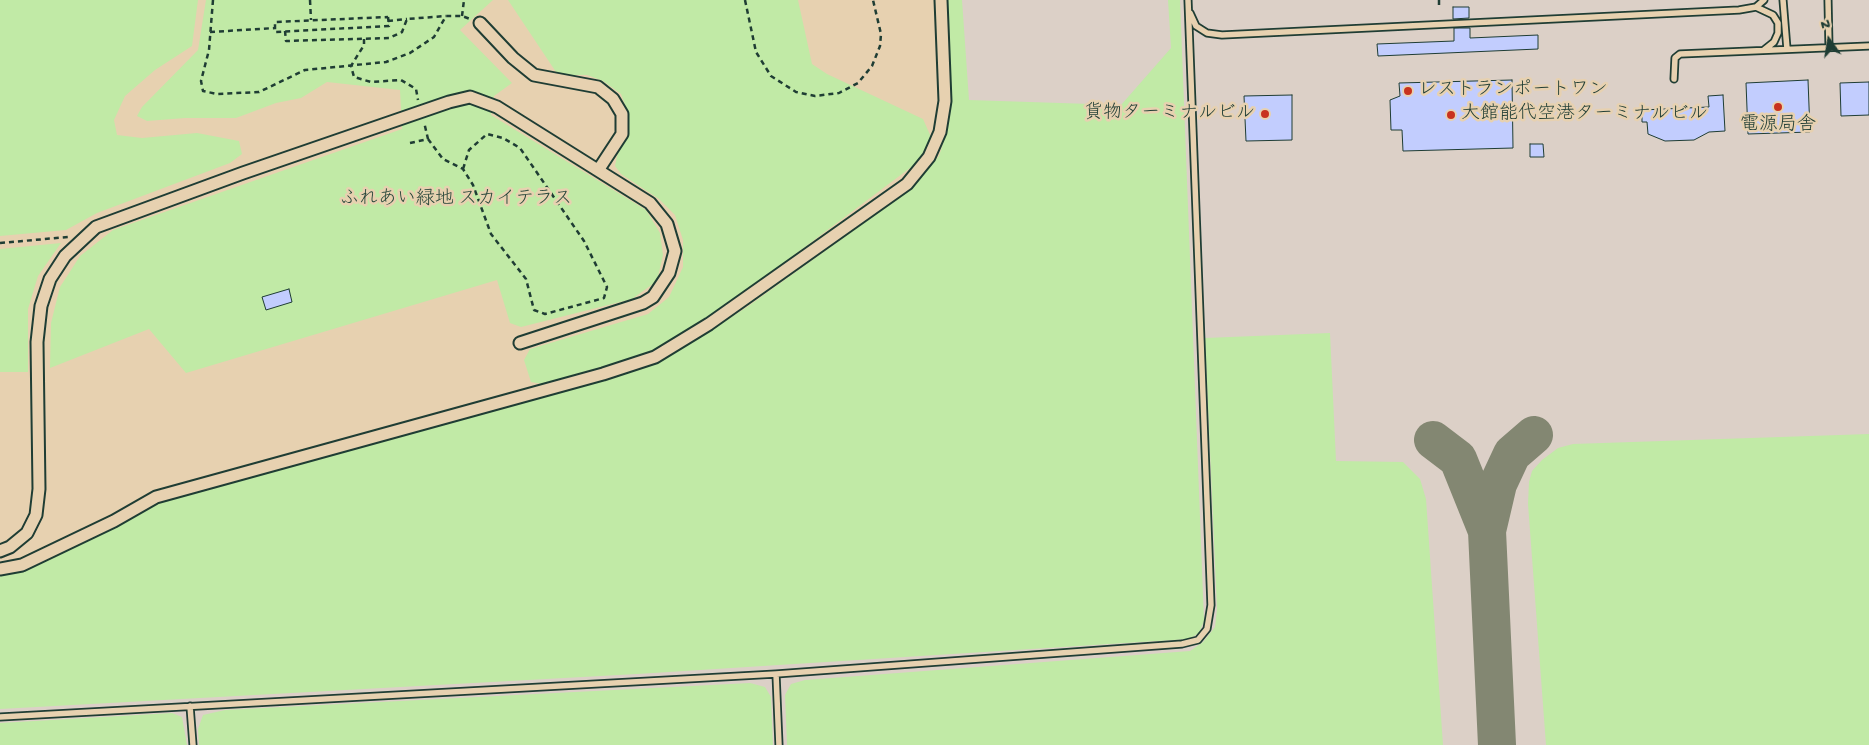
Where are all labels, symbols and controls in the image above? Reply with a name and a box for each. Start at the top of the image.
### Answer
north arrow [1804,15,1854,65]
text: N [1819,16,1832,34]
place label: レストランポートワン [1418,80,1608,102]
marker: レストランポートワン [1402,85,1414,97]
marker: 電源局舎 [1772,101,1784,113]
place label: 貨物ターミナルビル [1084,103,1255,125]
place label: 大館能代空港ターミナルビル [1461,104,1708,126]
marker: 貨物ターミナルビル [1259,108,1271,120]
marker: 大館能代空港ターミナルビル [1445,109,1457,121]
place label: 電源局舎 [1740,115,1816,137]
park label: ふれあい緑地 スカイテラス [340,189,572,211]

